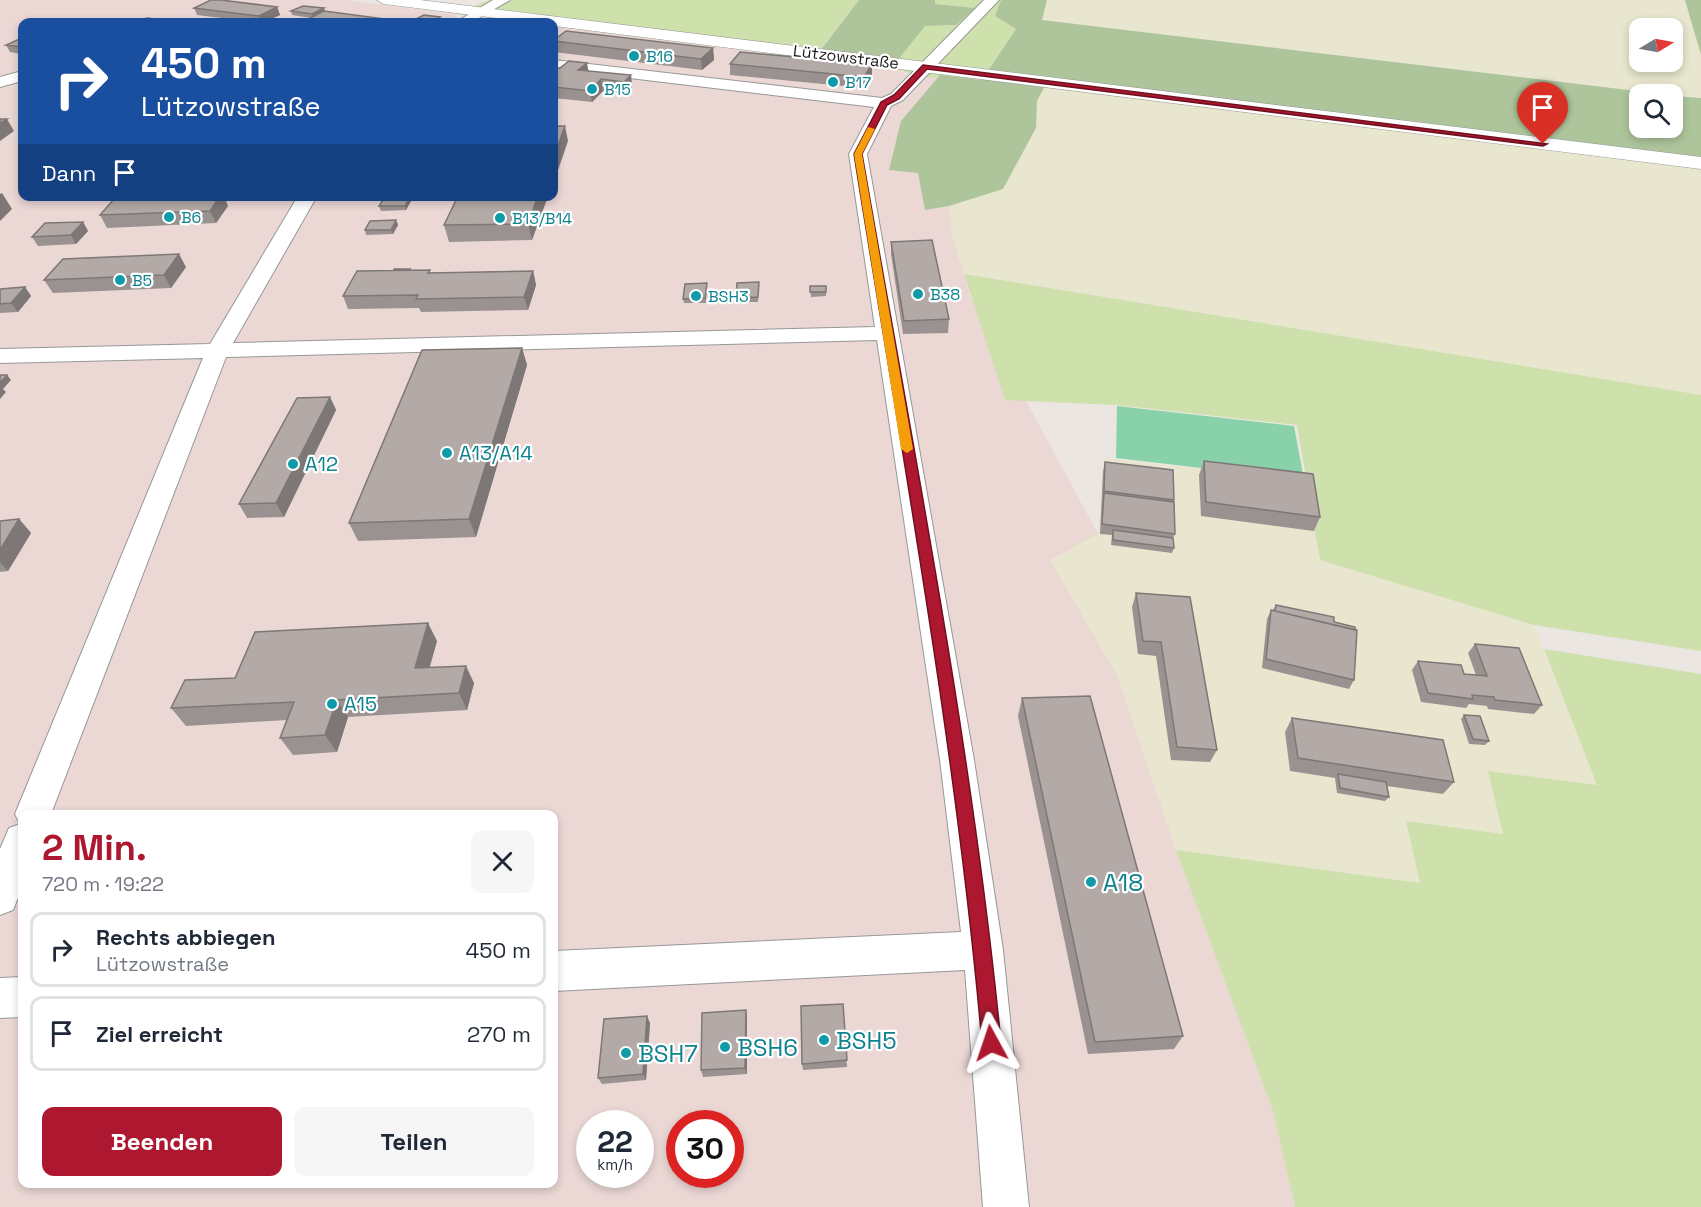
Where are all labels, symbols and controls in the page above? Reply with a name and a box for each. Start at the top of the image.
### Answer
north arrow [1629,18,1683,72]
map controls [1629,18,1683,138]
text: 450 m [141,37,267,90]
street label: Lützowstraße [792,40,900,74]
icon: right [42,42,120,120]
place label: B16 [646,46,673,67]
marker: B16 [627,49,641,63]
place label: B17 [845,72,871,93]
marker: B17 [826,75,840,89]
place label: B15 [604,79,631,100]
marker: B15 [585,82,599,96]
pin [1517,82,1568,144]
button: search [1629,84,1683,138]
text: Lützowstraße [141,89,321,124]
icon: arrive [1526,91,1559,124]
icon: arrive [108,156,141,189]
text: Dann [42,159,96,187]
place label: B6 [181,207,201,228]
place label: B13/B14 [512,208,572,229]
marker: B6 [162,210,176,224]
marker: B13/B14 [493,211,507,225]
place label: B5 [132,270,152,291]
marker: B5 [113,273,127,287]
place label: B38 [930,284,960,305]
place label: BSH3 [708,286,749,307]
marker: B38 [911,287,925,301]
marker: BSH3 [689,289,703,303]
place label: A13/A14 [459,440,533,466]
marker: A13/A14 [440,446,454,460]
place label: A12 [305,451,338,477]
marker: A12 [286,457,300,471]
place label: A15 [344,691,377,717]
marker: A15 [325,697,339,711]
text: 2 Min. [42,825,147,871]
button: close [471,830,534,893]
place label: A18 [1103,867,1143,898]
text: 720 m · 19:22 [42,871,164,897]
marker: A18 [1084,875,1098,889]
text: Rechts abbiegen [96,923,276,951]
icon: right [45,933,78,966]
text: 450 m [465,936,531,964]
text: Lützowstraße [96,951,229,977]
position arrow [959,1011,1023,1075]
icon: arrive [45,1017,78,1050]
text: Ziel erreicht [96,1020,223,1048]
text: 270 m [467,1020,531,1048]
place label: BSH5 [836,1025,897,1056]
place label: BSH6 [737,1032,798,1063]
marker: BSH5 [817,1033,831,1047]
place label: BSH7 [638,1038,698,1069]
marker: BSH6 [718,1040,732,1054]
marker: BSH7 [619,1046,633,1060]
button: Beenden [42,1107,282,1176]
button: Teilen [294,1107,534,1176]
speed limit sign: 30 [666,1110,744,1188]
text: 22 [597,1122,633,1161]
text: km/h [597,1155,633,1174]

